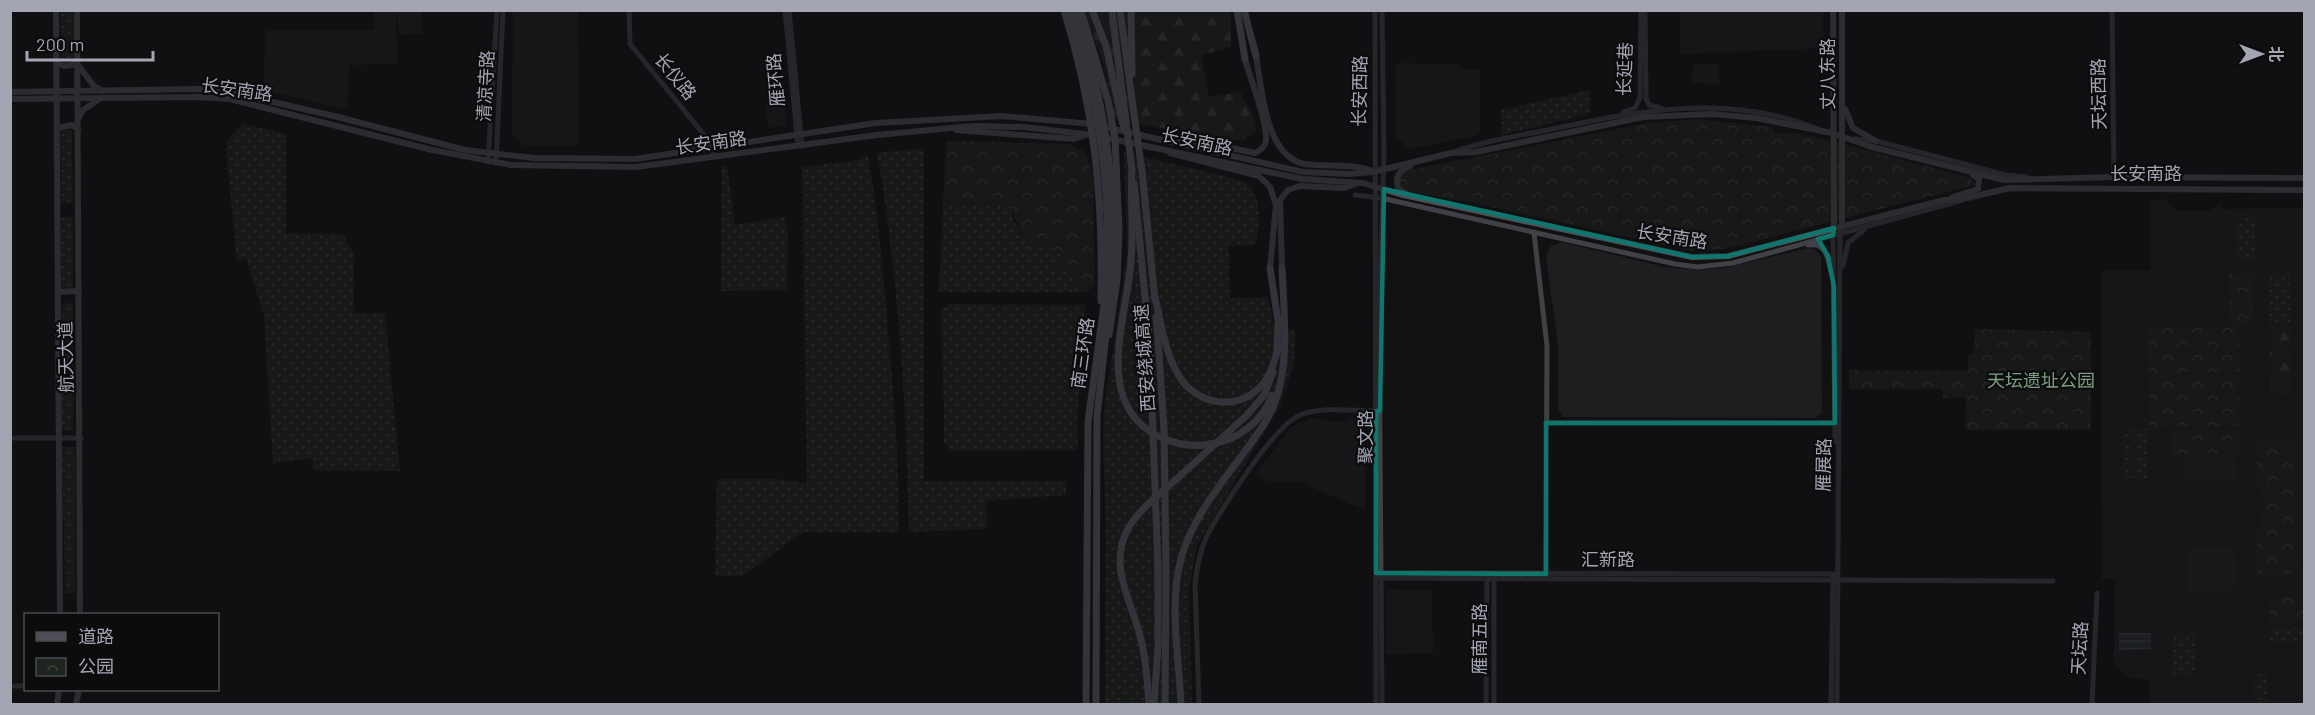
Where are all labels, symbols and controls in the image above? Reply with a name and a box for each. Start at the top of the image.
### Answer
scale bar [27,24,153,62]
north arrow [2231,24,2291,84]
text: 200 m [36,33,84,55]
street label: 丈八东路 [1816,38,1838,110]
street label: 长延巷 [1612,42,1636,96]
text: 北 [2267,46,2286,62]
street label: 长仪路 [650,48,702,104]
street label: 清凉寺路 [472,49,498,123]
street label: 雁环路 [762,52,788,108]
street label: 长安西路 [1347,55,1371,127]
street label: 天坛西路 [2086,58,2110,130]
street label: 长安南路 [200,73,274,105]
street label: 长安南路 [1159,123,1235,159]
street label: 长安南路 [674,126,748,158]
street label: 长安南路 [2110,162,2182,184]
street label: 长安南路 [1635,220,1709,252]
street label: 西安绕城高速 [1129,303,1159,413]
street label: 南三环路 [1066,316,1098,390]
street label: 航天大道 [53,321,77,393]
park label: 天坛遗址公园 [1987,369,2095,391]
street label: 聚文路 [1354,410,1376,464]
street label: 雁展路 [1812,438,1834,492]
street label: 汇新路 [1581,548,1635,570]
street label: 雁南五路 [1468,603,1490,675]
legend [24,613,219,691]
street label: 天坛路 [2067,620,2091,676]
text: 道路 [78,625,114,647]
text: 公园 [78,655,114,677]

